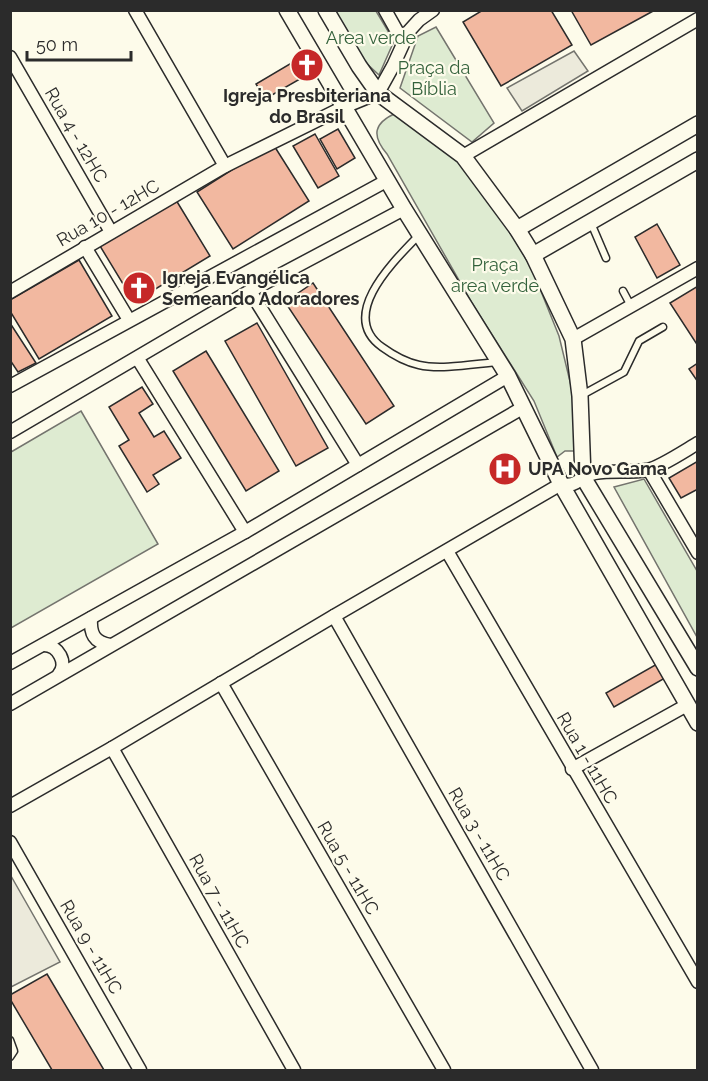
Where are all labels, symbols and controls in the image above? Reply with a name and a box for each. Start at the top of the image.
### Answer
scale bar [27,24,130,62]
park label: Area verde [326,27,417,48]
text: 50 m [36,34,78,55]
church icon: Igreja Presbiteriana do Brasil [289,47,325,83]
park label: Praça da Bíblia [398,57,470,99]
street label: Rua 4 - 12HC [41,84,112,186]
place label: Igreja Presbiteriana do Brasil [223,85,391,127]
street label: Rua 10 - 12HC [53,175,163,250]
park label: Praça area verde [451,254,539,296]
place label: Igreja Evangélica Semeando Adoradores [162,267,360,309]
church icon: Igreja Evangélica Semeando Adoradores [121,270,157,306]
hospital icon: UPA Novo Gama [487,451,523,487]
place label: UPA Novo Gama [528,458,667,479]
street label: Rua 1 - 11HC [553,708,622,807]
street label: Rua 3 - 11HC [444,783,515,884]
street label: Rua 5 - 11HC [313,817,384,918]
street label: Rua 7 - 11HC [185,850,254,951]
street label: Rua 9 - 11HC [56,896,127,998]

